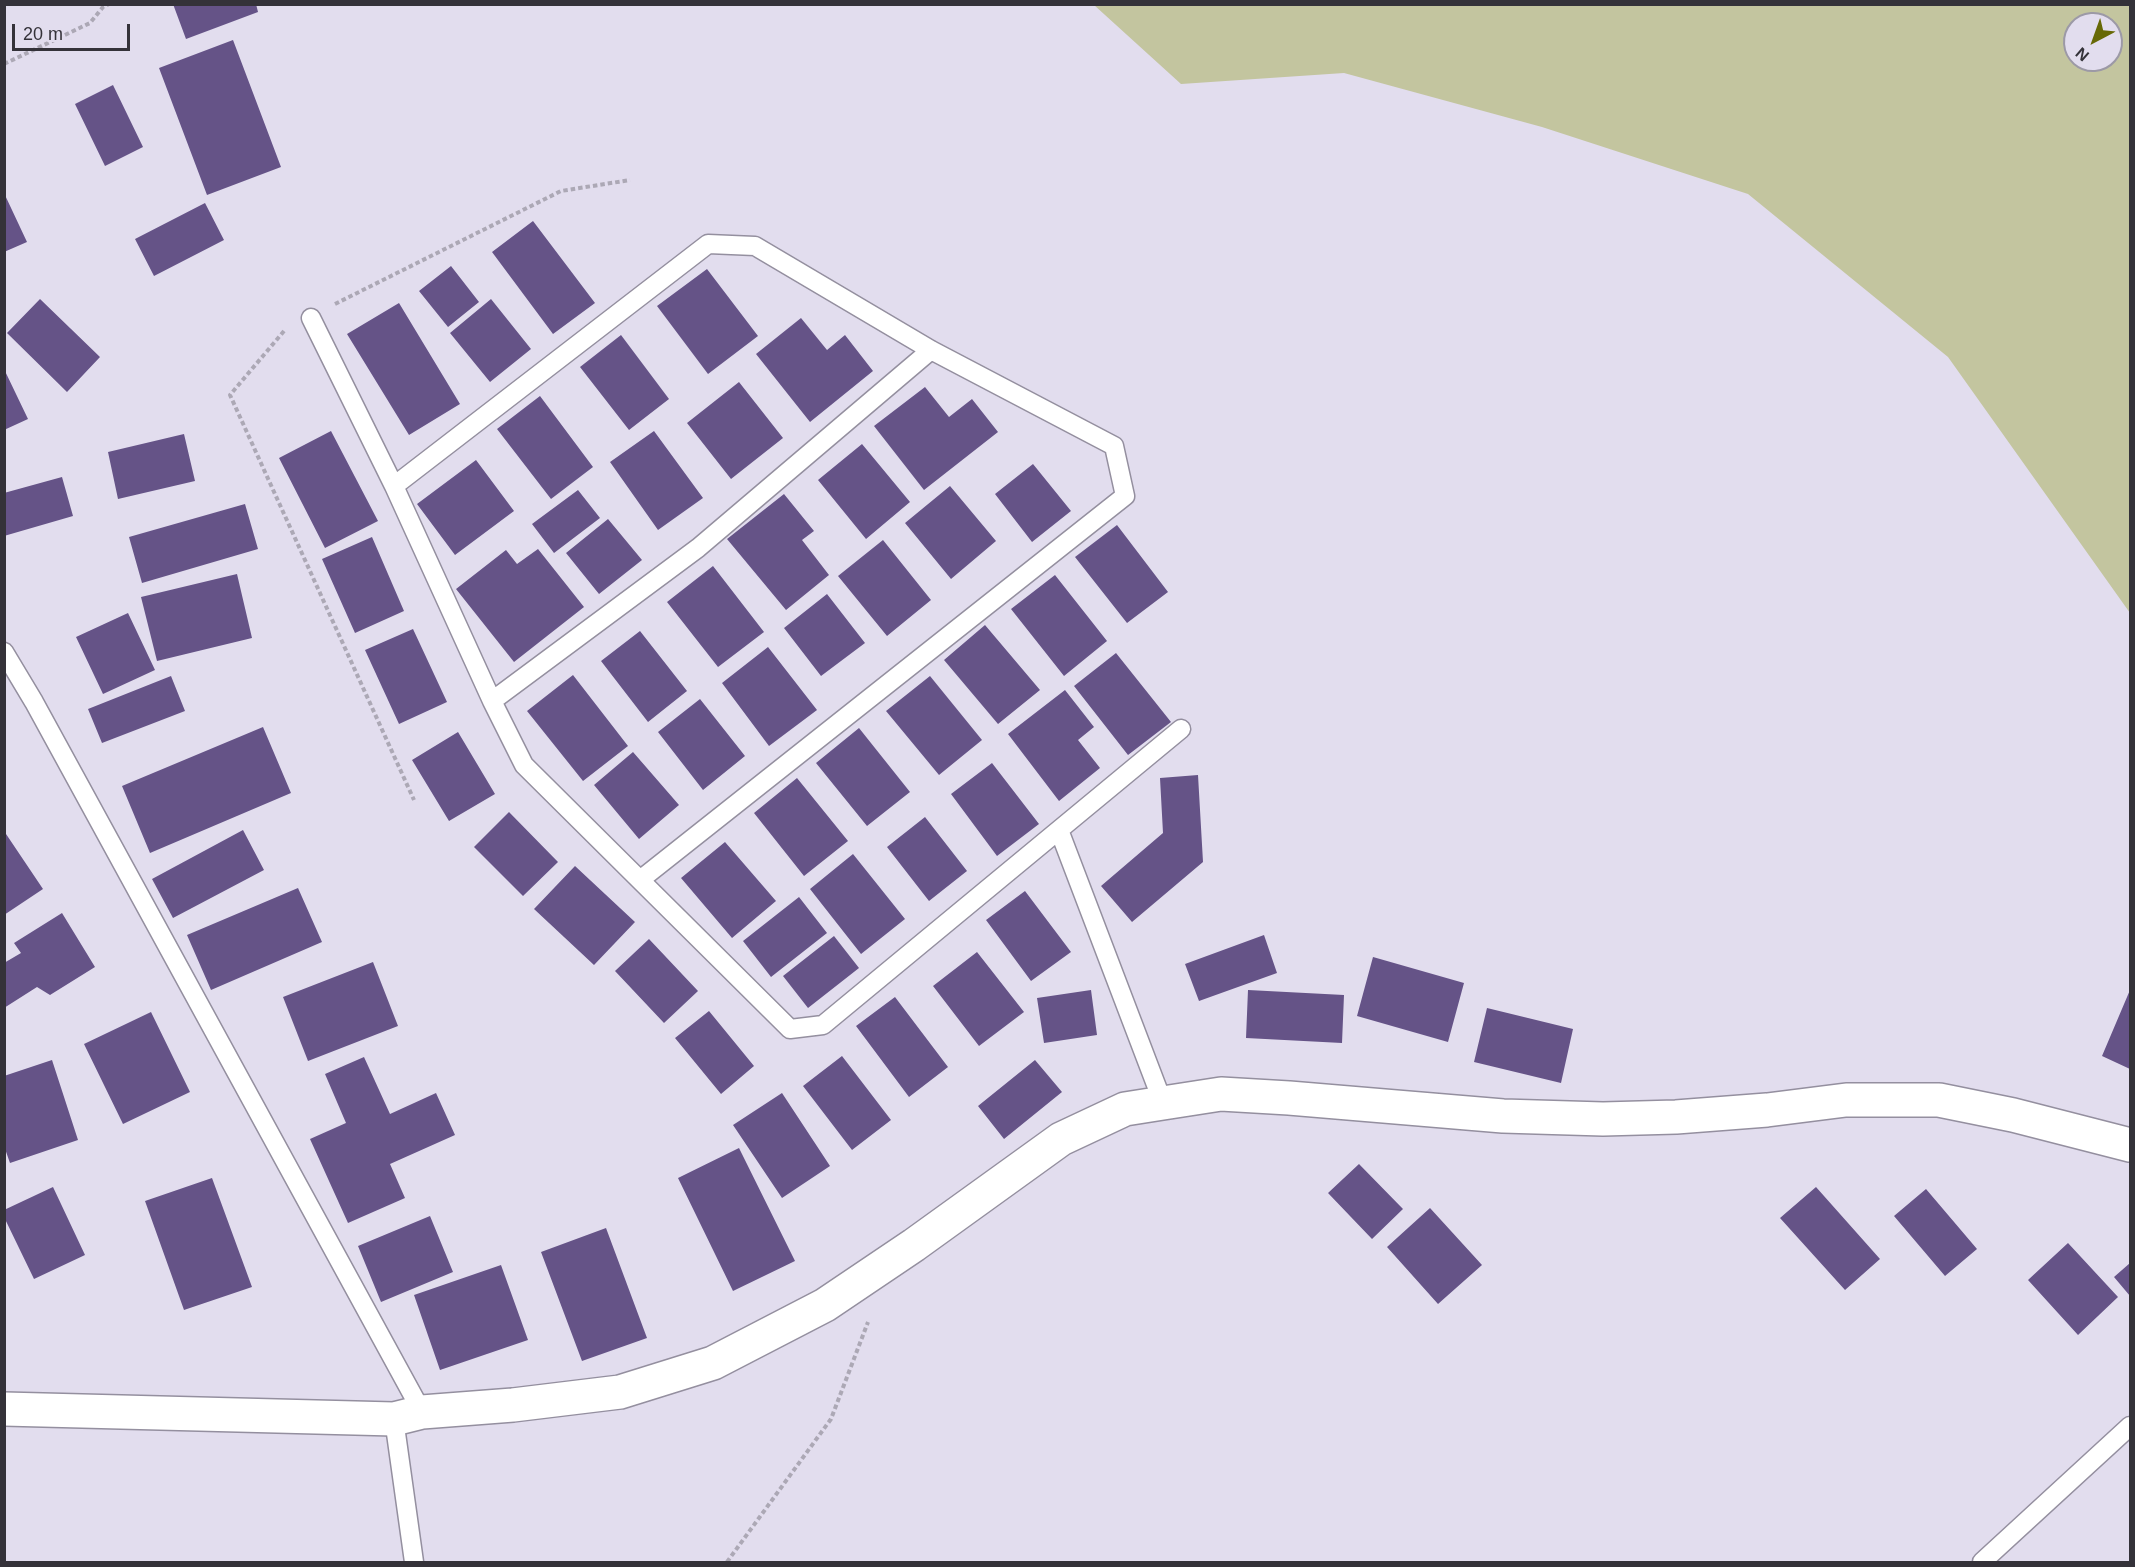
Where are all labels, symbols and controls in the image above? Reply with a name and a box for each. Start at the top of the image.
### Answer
scale bar [15,12,134,50]
north arrow [2063,12,2123,72]
text: 20 m [23,24,63,44]
text: N [2072,44,2092,65]

